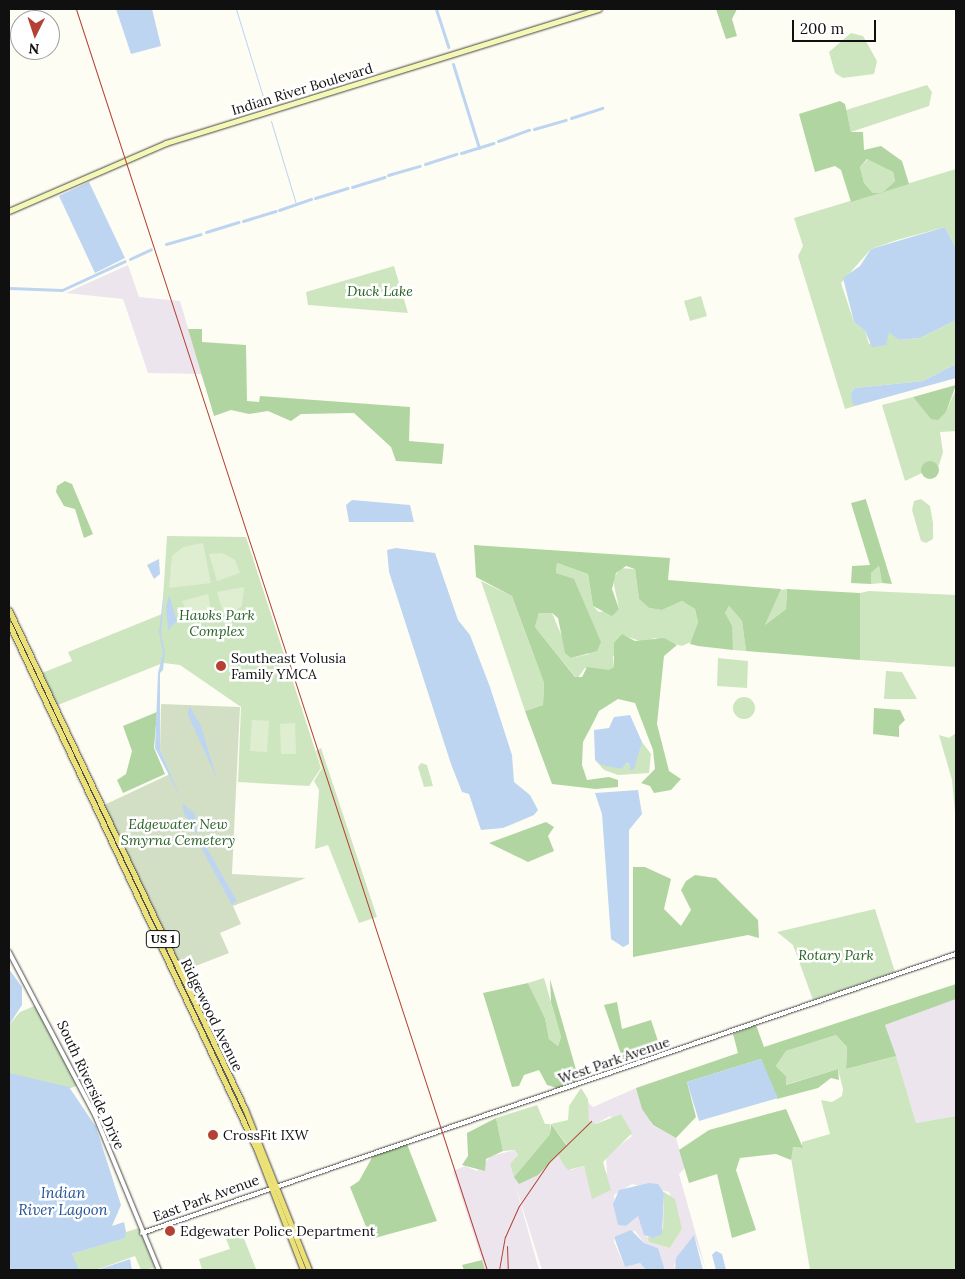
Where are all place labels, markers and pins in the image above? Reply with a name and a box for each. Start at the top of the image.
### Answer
place label: Southeast Volusia Family YMCA [231,650,346,682]
marker: Southeast Volusia Family YMCA [215,660,227,672]
place label: CrossFit IXW [223,1127,308,1143]
marker: CrossFit IXW [207,1129,219,1141]
place label: Edgewater Police Department [180,1223,375,1239]
marker: Edgewater Police Department [164,1225,176,1237]

